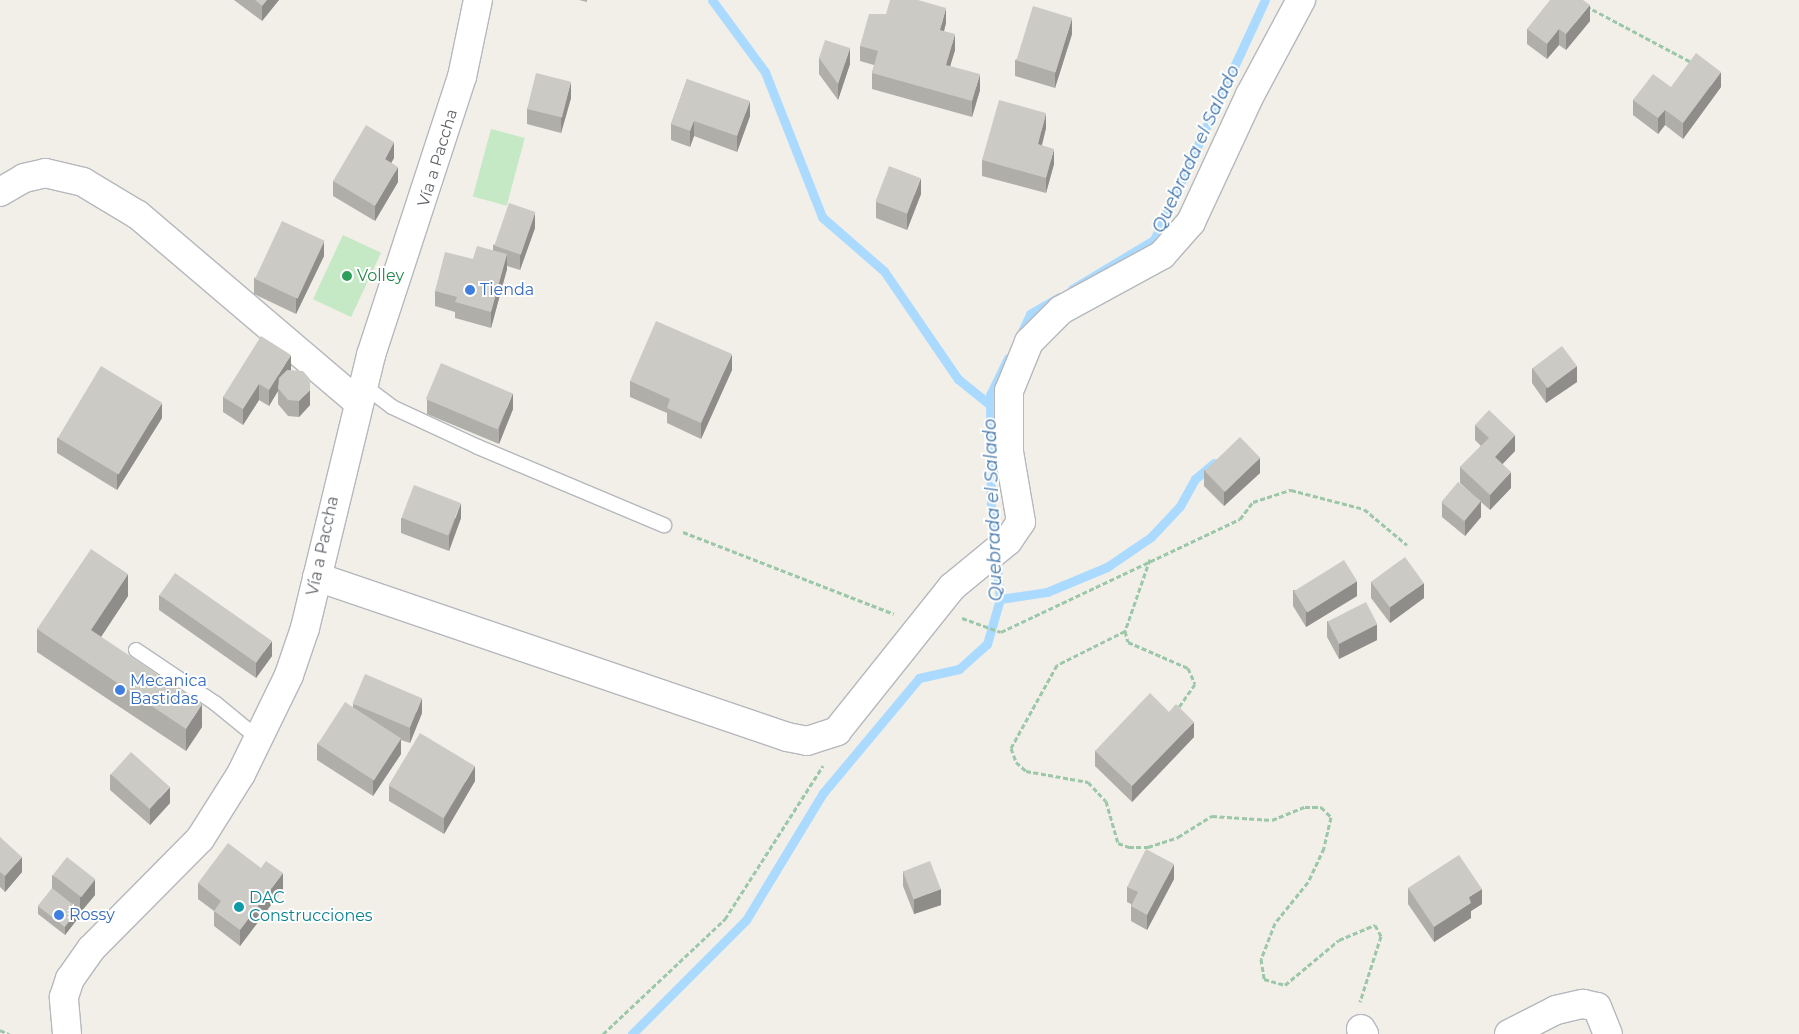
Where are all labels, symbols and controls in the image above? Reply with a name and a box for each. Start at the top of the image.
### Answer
water label: Quebrada el Salado [1148,62,1244,236]
street label: Vía a Paccha [414,107,462,209]
place label: Volley [357,266,404,286]
marker: Volley [341,270,353,282]
place label: Tienda [480,280,534,300]
marker: Tienda [464,284,476,296]
water label: Quebrada el Salado [979,418,1007,602]
street label: Vía a Paccha [303,495,343,597]
place label: Mecanica Bastidas [130,671,207,709]
marker: Mecanica Bastidas [114,684,126,696]
place label: DAC Construcciones [249,888,373,926]
marker: DAC Construcciones [233,901,245,913]
place label: Rossy [69,905,115,925]
marker: Rossy [53,909,65,921]

